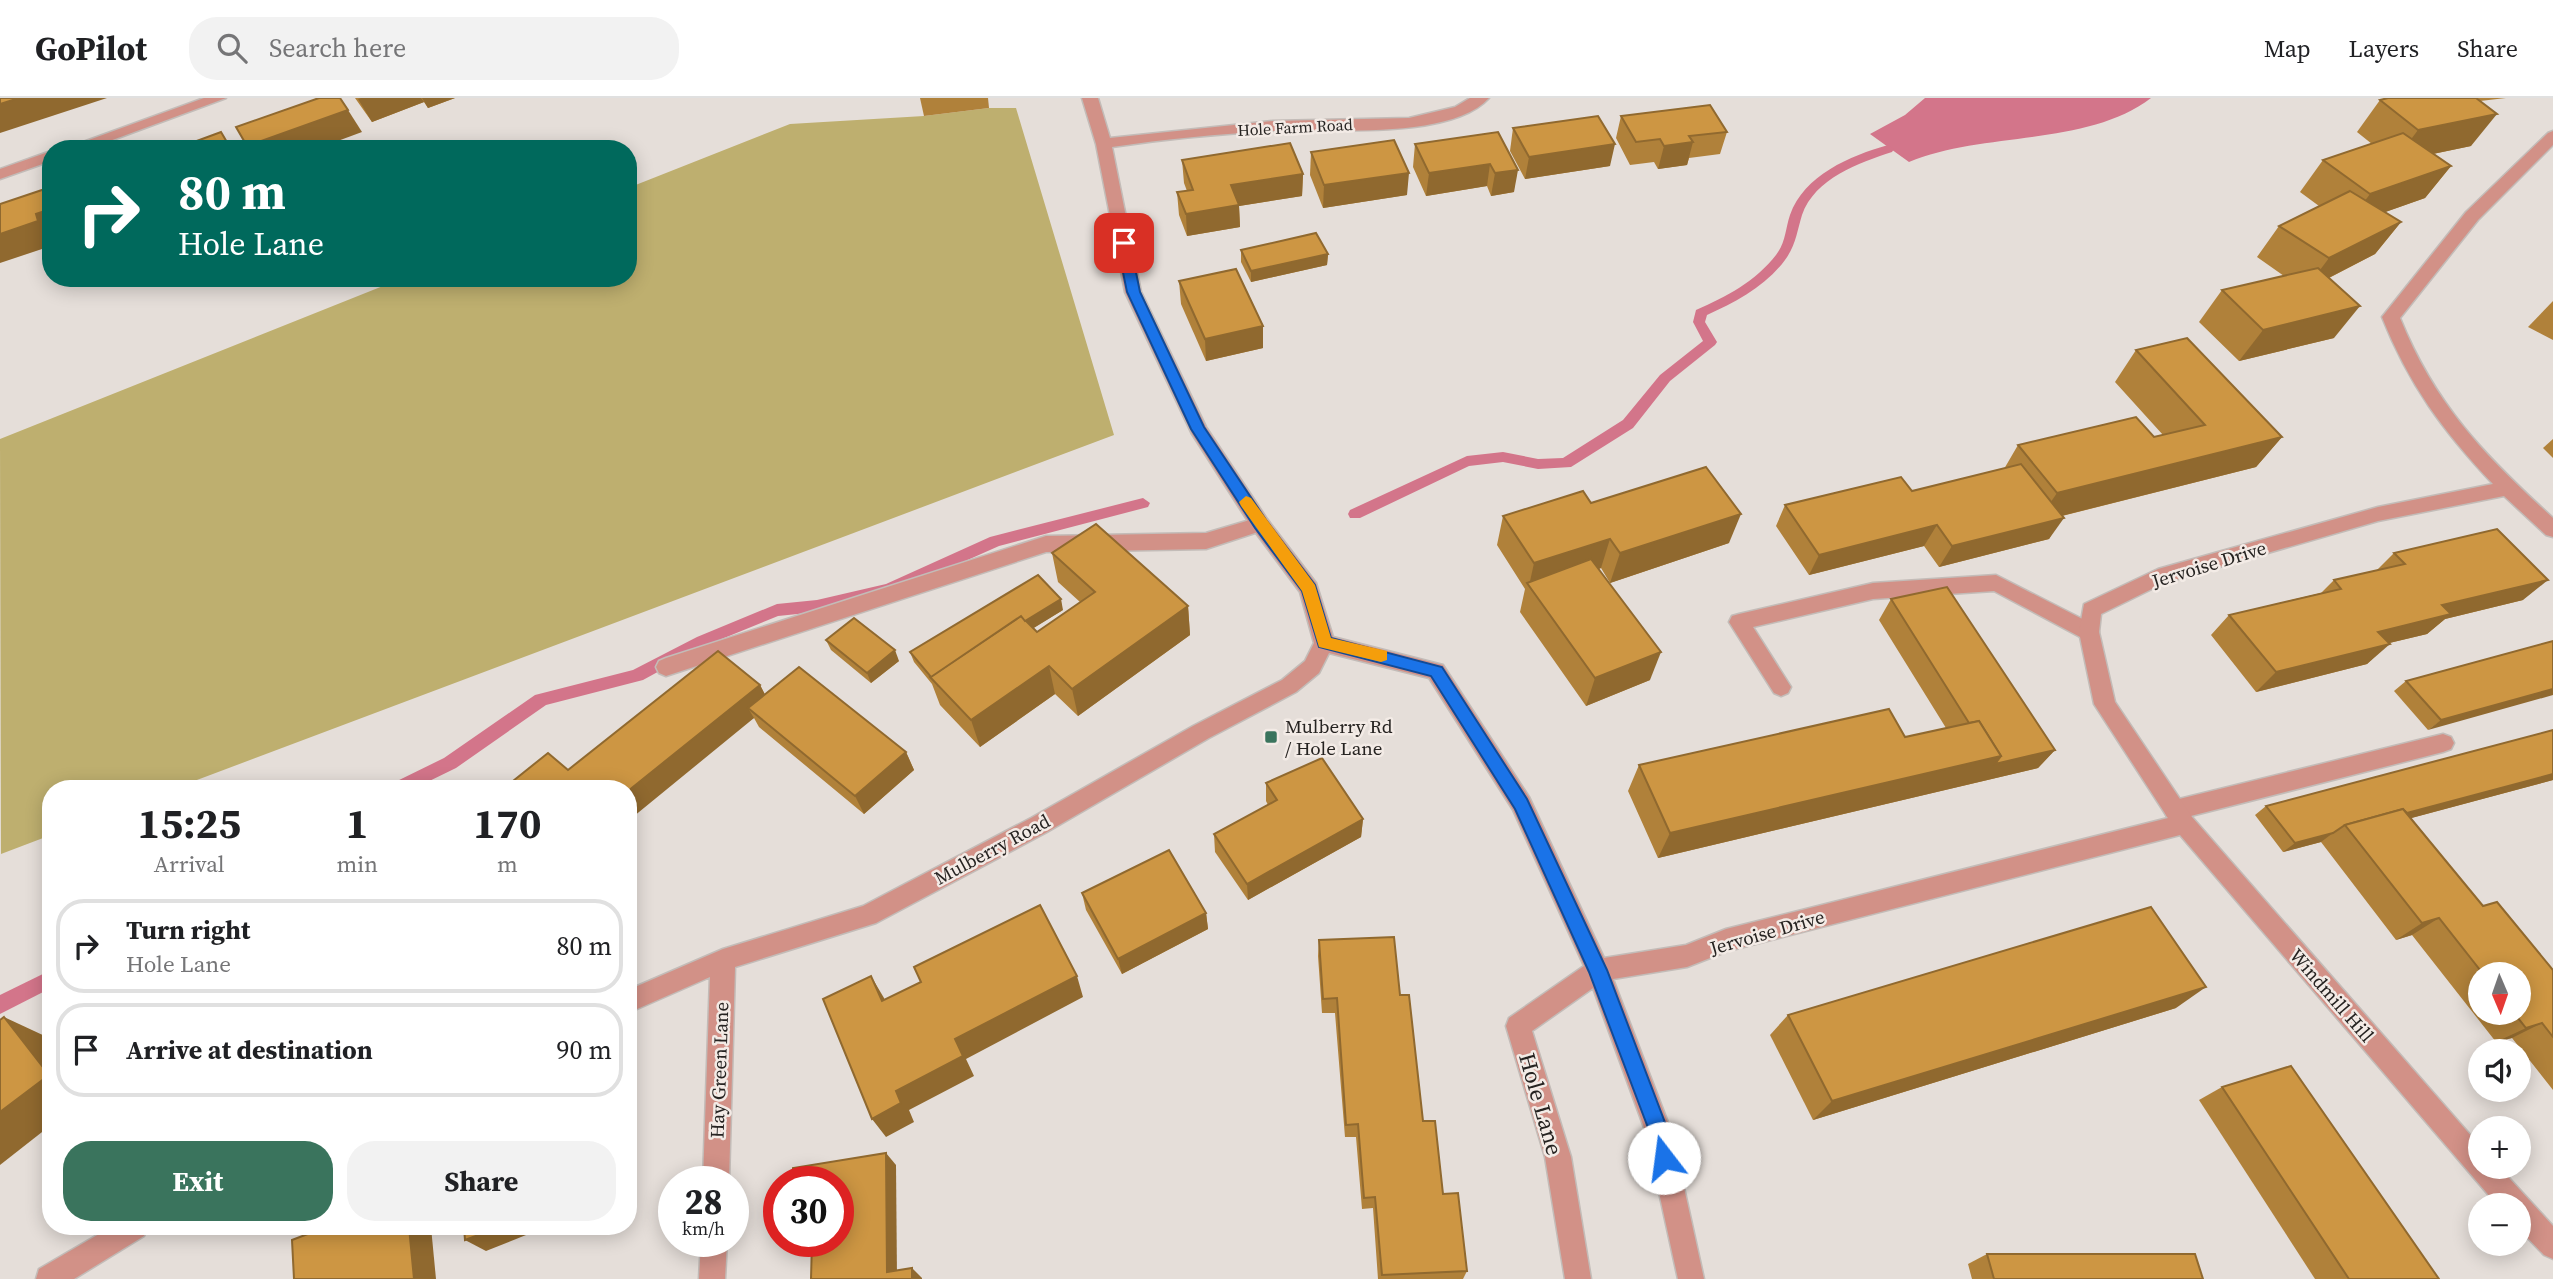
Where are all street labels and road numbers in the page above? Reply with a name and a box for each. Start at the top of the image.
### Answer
street label: Hole Farm Road [1237,113,1353,141]
street label: Jervoise Drive [2148,534,2269,594]
street label: Mulberry Road [930,807,1055,890]
street label: Jervoise Drive [1706,903,1827,961]
street label: Windmill Hill [2284,943,2380,1048]
street label: Hay Green Lane [704,1001,734,1139]
street label: Hole Lane [1511,1049,1571,1159]

